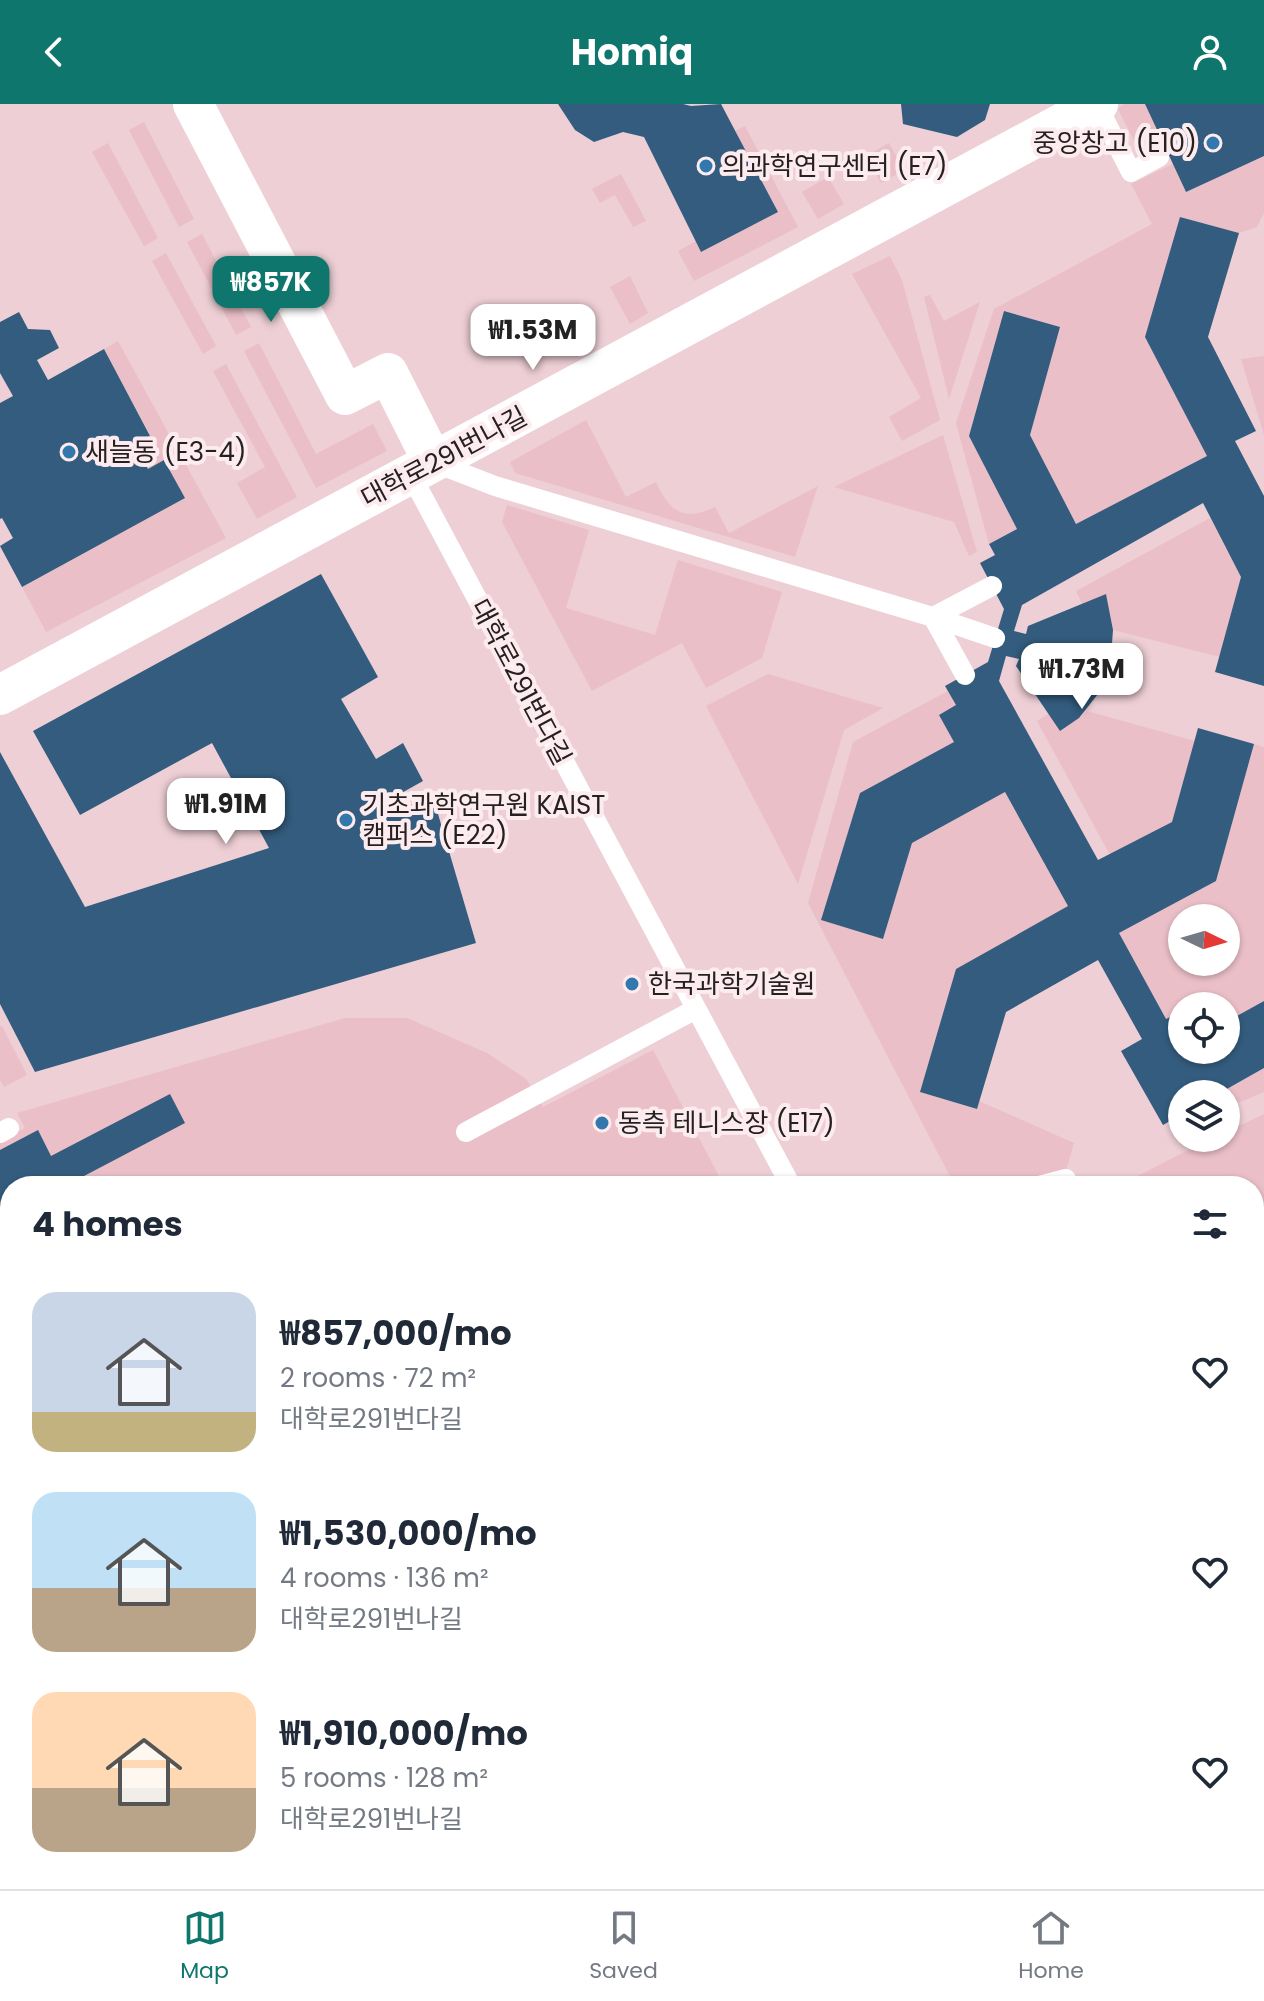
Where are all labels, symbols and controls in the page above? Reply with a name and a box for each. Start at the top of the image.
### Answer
text: Homiq [571,27,693,78]
icon: back [32,30,76,74]
icon: person [1188,30,1232,74]
place label: 중앙창고 (E10) [1033,125,1197,161]
marker: 중앙창고 (E10) [1204,134,1222,152]
place label: 의과학연구센터 (E7) [722,148,948,184]
marker: 의과학연구센터 (E7) [697,157,715,175]
pin: ₩857K [215,256,327,324]
text: ₩857K [230,264,312,300]
pin: ₩1.53M [468,304,598,372]
text: ₩1.53M [489,312,577,348]
street label: 대학로291번나길 [355,398,533,516]
place label: 새늘동 (E3-4) [85,434,247,470]
marker: 새늘동 (E3-4) [60,443,78,461]
street label: 대학로291번다길 [462,593,580,771]
pin: ₩1.73M [1017,643,1147,711]
text: ₩1.73M [1039,651,1125,687]
pin: ₩1.91M [161,778,291,846]
text: ₩1.91M [185,786,267,822]
place label: 기초과학연구원 KAIST 캠퍼스 (E22) [362,787,605,853]
marker: 기초과학연구원 KAIST 캠퍼스 (E22) [337,811,355,829]
north arrow [1168,904,1240,976]
map controls [1168,904,1240,1152]
place label: 한국과학기술원 [648,966,815,1002]
marker: 한국과학기술원 [623,975,641,993]
button: locate [1168,992,1240,1064]
button: layers [1168,1080,1240,1152]
place label: 동측 테니스장 (E17) [618,1105,835,1141]
marker: 동측 테니스장 (E17) [593,1114,611,1132]
text: 4 homes [32,1200,183,1248]
icon: filters [1188,1202,1232,1246]
text: ₩857,000/mo [280,1309,512,1357]
icon: home [96,1324,192,1420]
icon: heart [1188,1350,1232,1394]
text: 2 rooms · 72 m² [280,1360,476,1396]
text: 대학로291번다길 [280,1401,463,1437]
text: ₩1,530,000/mo [280,1509,537,1557]
icon: home [96,1524,192,1620]
icon: heart [1188,1550,1232,1594]
text: 4 rooms · 136 m² [280,1560,488,1596]
text: 대학로291번나길 [280,1601,463,1637]
text: ₩1,910,000/mo [280,1709,528,1757]
icon: home [96,1724,192,1820]
icon: heart [1188,1750,1232,1794]
text: 5 rooms · 128 m² [280,1760,488,1796]
text: 대학로291번나길 [280,1801,463,1837]
tab: Map [180,1906,229,1987]
tab: Saved [589,1906,658,1987]
tab: Home [1018,1906,1084,1987]

